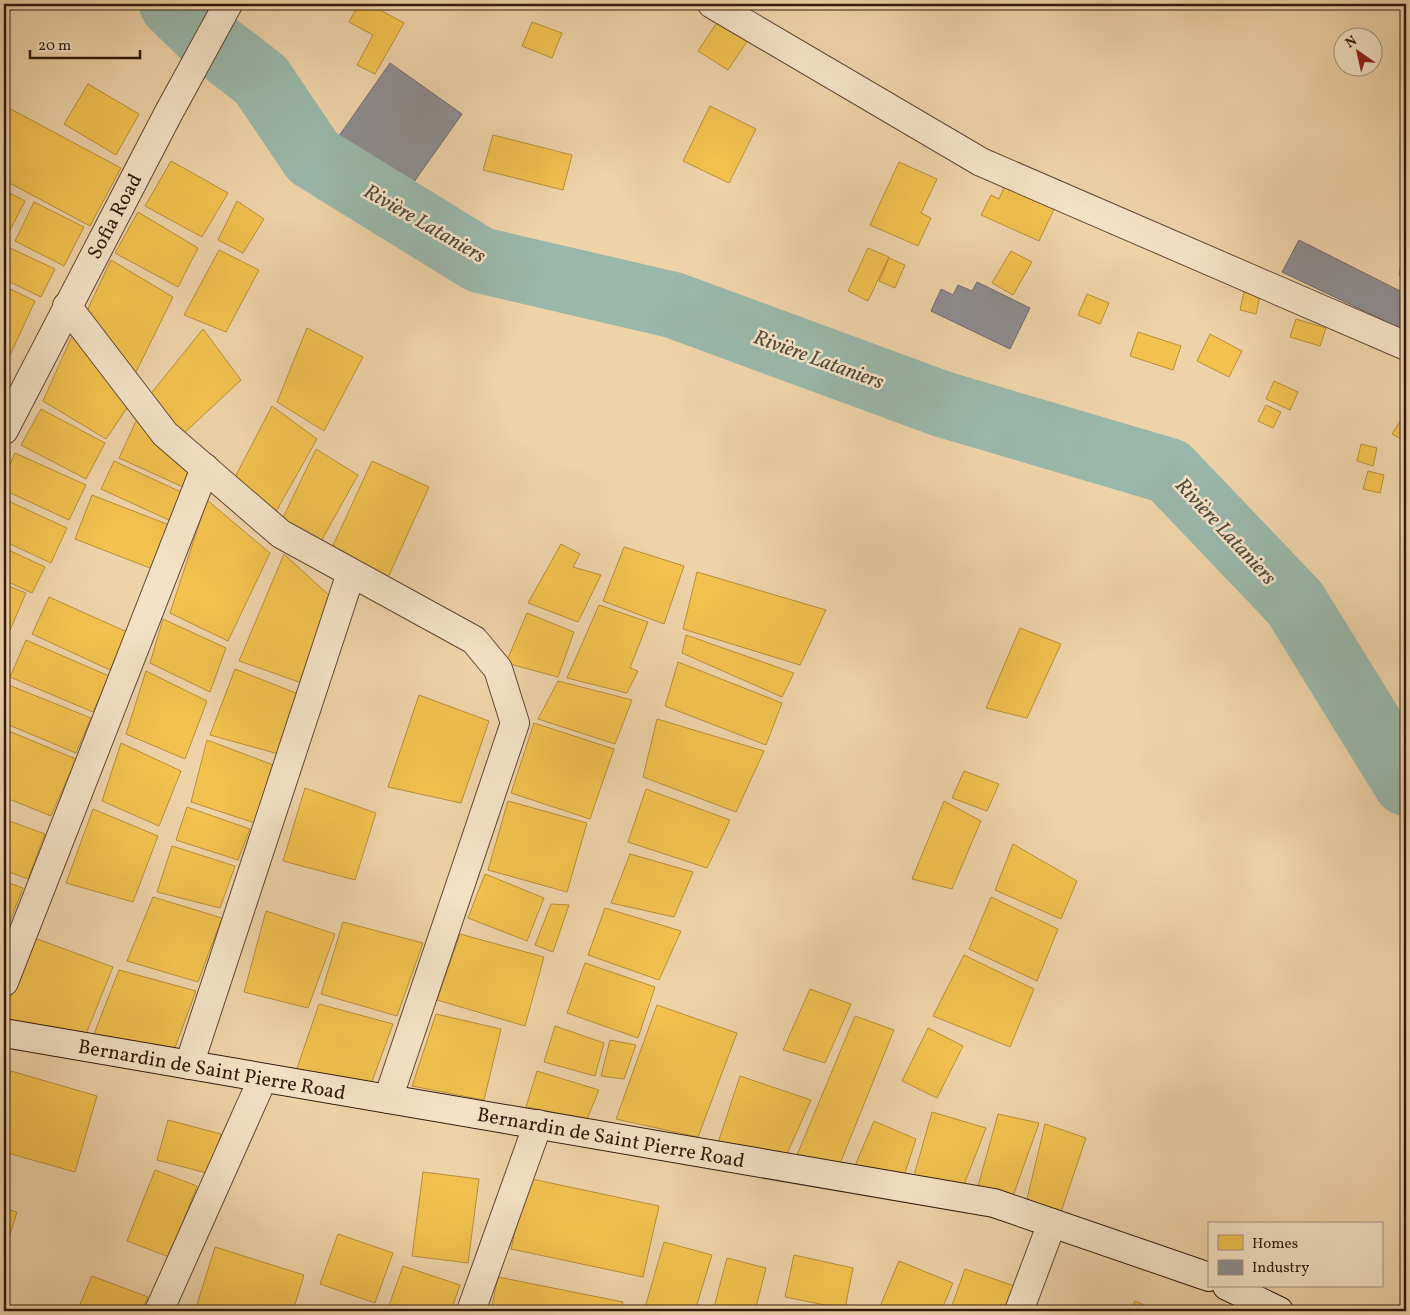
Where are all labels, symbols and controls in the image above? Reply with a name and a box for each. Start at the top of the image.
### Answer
scale bar [30,28,140,60]
north arrow [1332,28,1382,78]
text: N [1342,32,1361,53]
text: 20 m [38,36,71,57]
street label: Sofia Road [81,169,150,265]
water label: Rivière Lataniers [358,178,491,271]
water label: Rivière Lataniers [749,323,888,398]
water label: Rivière Lataniers [1168,472,1282,592]
street label: Bernardin de Saint Pierre Road [76,1034,348,1108]
street label: Bernardin de Saint Pierre Road [475,1102,747,1176]
legend [1208,1222,1382,1288]
text: Homes [1252,1234,1298,1255]
text: Industry [1252,1258,1309,1279]

